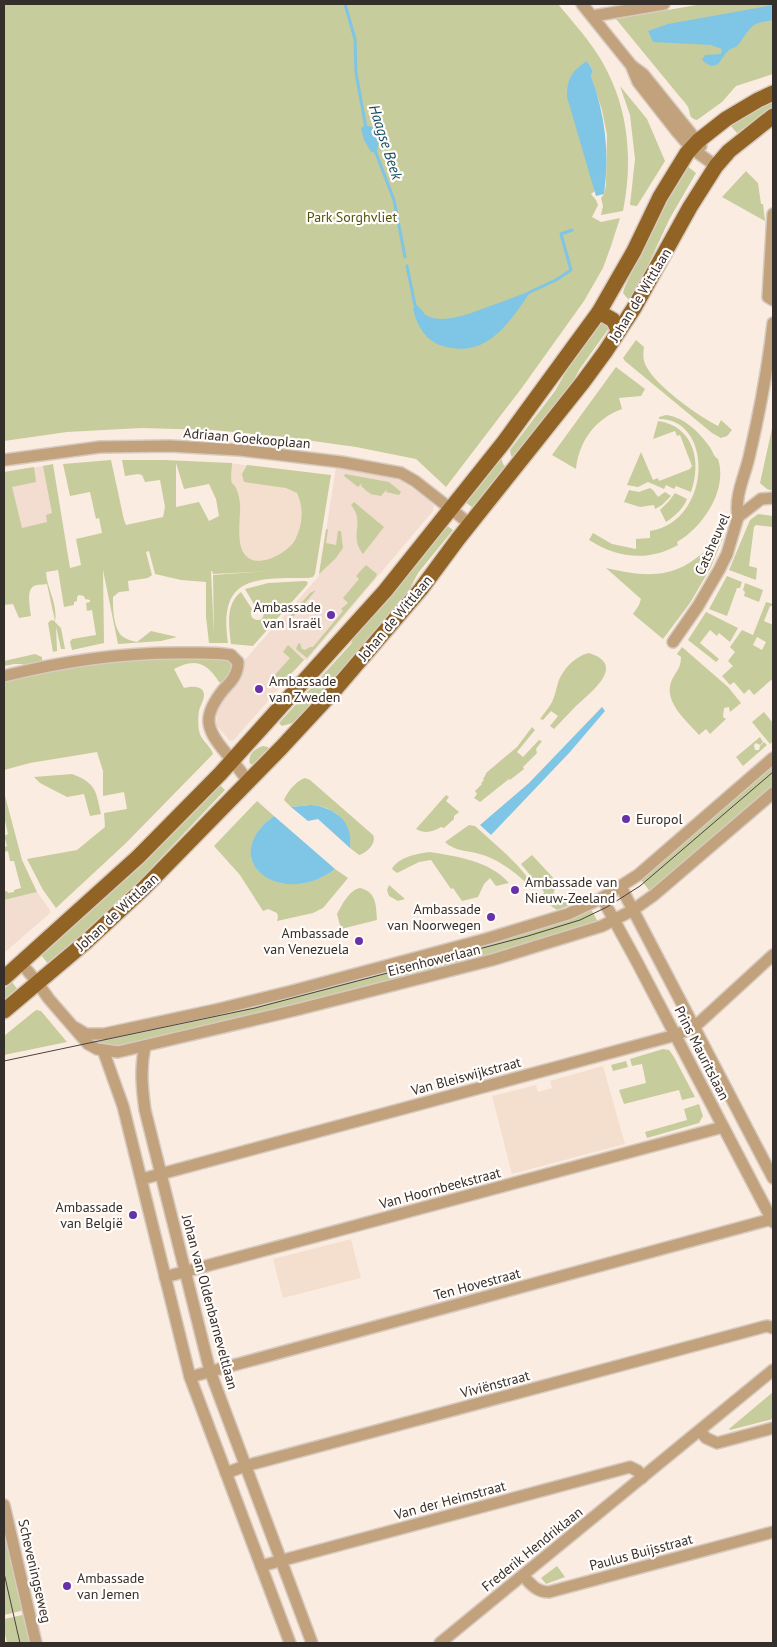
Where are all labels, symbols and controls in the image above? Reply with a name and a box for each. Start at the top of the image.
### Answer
water label: Haagse Beek [365,102,407,183]
park label: Park Sorghvliet [307,208,397,226]
street label: Johan de Wittlaan [604,245,675,346]
street label: Adriaan Goekooplaan [183,423,311,453]
street label: Catsheuvel [690,510,734,578]
street label: Johan de Wittlaan [353,572,436,665]
place label: Ambassade van Israël [254,598,321,632]
marker: Ambassade van Israël [325,609,337,621]
place label: Ambassade van Zweden [269,672,341,706]
marker: Ambassade van Zweden [253,683,265,695]
place label: Europol [636,810,682,828]
marker: Europol [620,813,632,825]
street label: Johan de Wittlaan [71,869,162,955]
place label: Ambassade van Nieuw-Zeeland [525,873,617,907]
marker: Ambassade van Nieuw-Zeeland [509,884,521,896]
place label: Ambassade van Noorwegen [387,900,481,934]
marker: Ambassade van Noorwegen [485,911,497,923]
place label: Ambassade van Venezuela [264,924,349,958]
marker: Ambassade van Venezuela [353,935,365,947]
street label: Eisenhowerlaan [386,940,482,980]
street label: Prins Mauritslaan [670,1003,734,1103]
street label: Van Bleiswijkstraat [408,1053,523,1100]
street label: Van Hoornbeekstraat [376,1163,503,1213]
place label: Ambassade van België [56,1198,123,1232]
marker: Ambassade van België [127,1209,139,1221]
street label: Johan van Oldenbarneveltlaan [178,1212,242,1391]
street label: Ten Hovestraat [432,1264,523,1304]
street label: Viviënstraat [457,1366,532,1402]
street label: Van der Heimstraat [391,1476,508,1524]
street label: Frederik Hendriklaan [478,1503,586,1595]
street label: Scheveningseweg [14,1517,56,1625]
street label: Paulus Buijsstraat [587,1529,695,1574]
place label: Ambassade van Jemen [77,1569,144,1603]
marker: Ambassade van Jemen [61,1580,73,1592]

